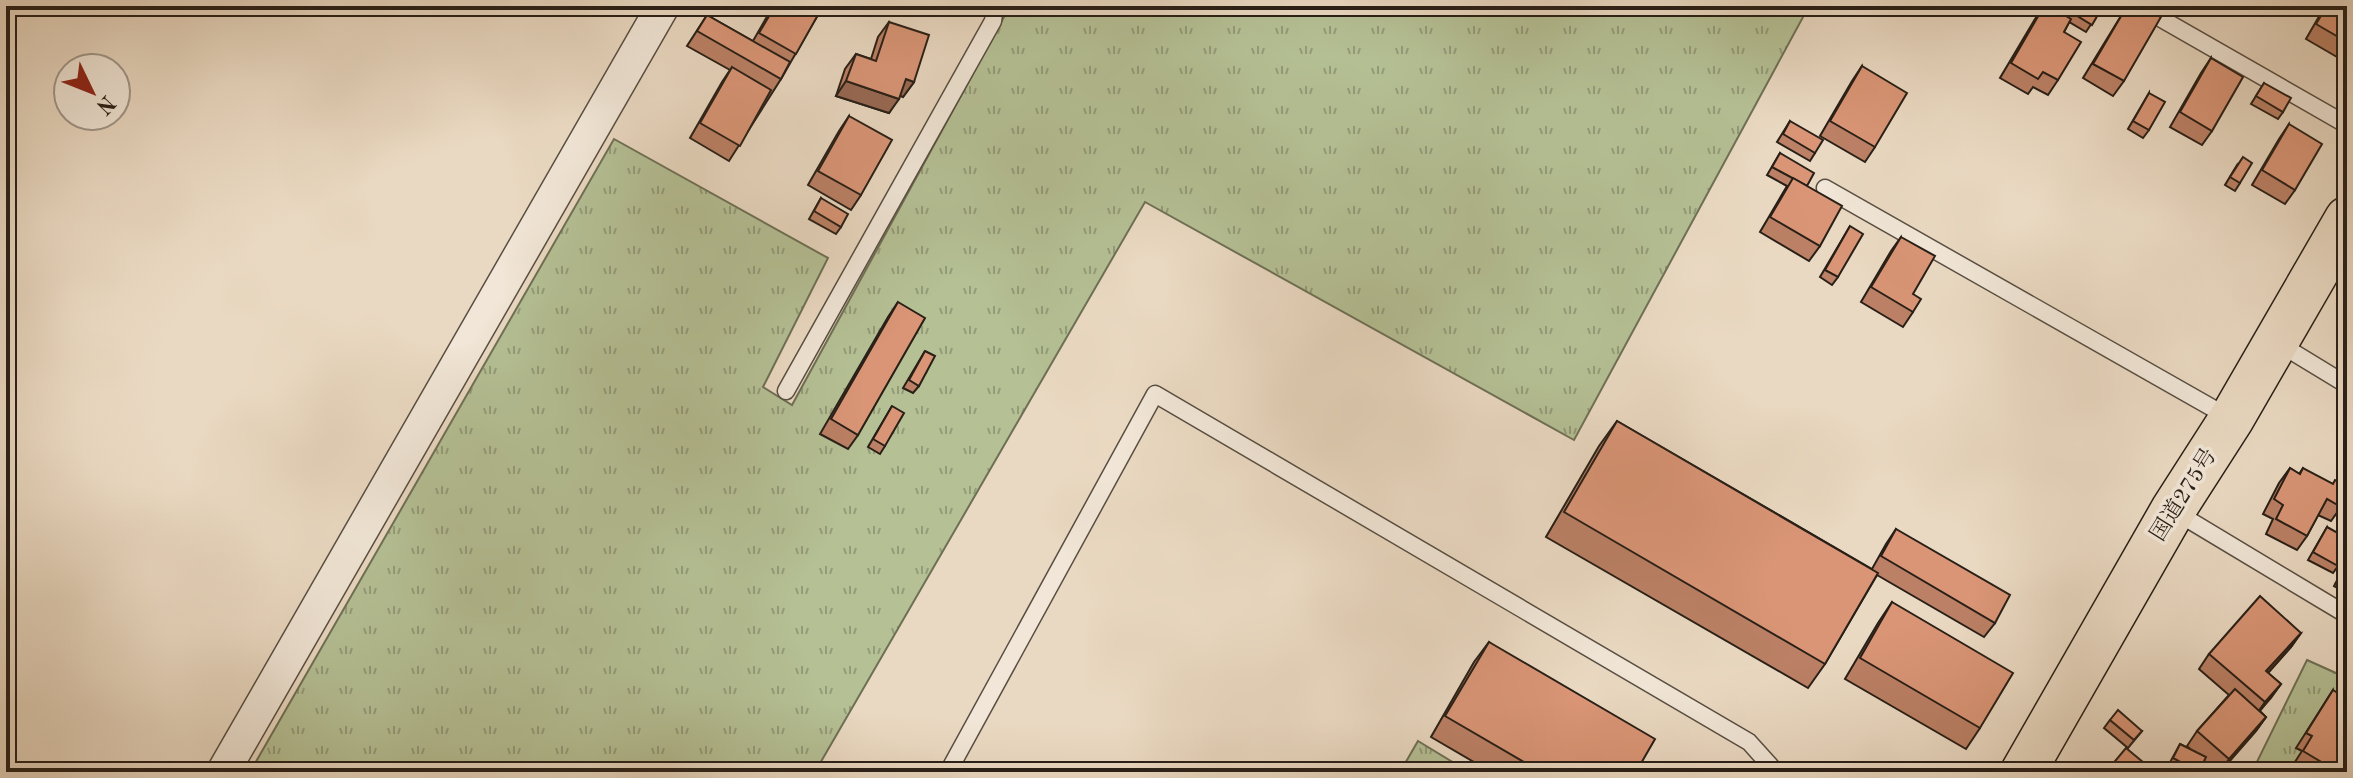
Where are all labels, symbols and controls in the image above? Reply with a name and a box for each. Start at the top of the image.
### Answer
north arrow [52,52,132,132]
text: N [91,91,119,118]
street label: 国道275号 [2145,444,2221,545]

